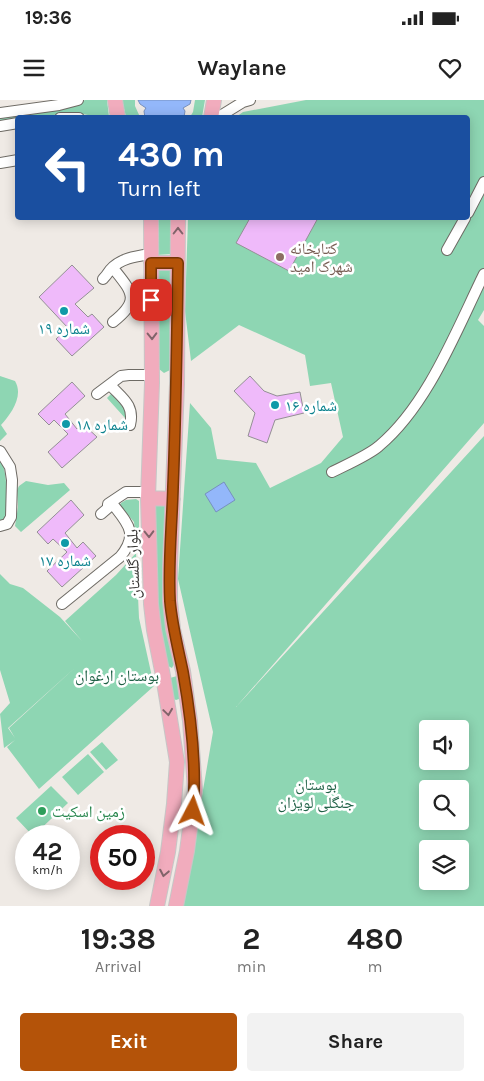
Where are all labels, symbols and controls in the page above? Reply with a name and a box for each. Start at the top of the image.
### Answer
text: 19:36 [25,7,72,29]
icon: menu [20,54,48,82]
icon: heart [436,54,464,82]
text: Waylane [198,55,286,81]
text: 430 m [118,134,225,175]
icon: left [35,135,100,200]
text: Turn left [118,176,201,202]
one-way arrow [173,227,183,234]
place label: کتابخانه شهرک امید [290,239,353,276]
marker: کتابخانه شهرک امید [274,251,286,263]
pin [130,279,172,321]
icon: arrive [137,286,165,314]
marker: شماره ۱۹ [58,305,70,317]
place label: شماره ۱۹ [38,319,90,338]
one-way arrow [146,332,157,340]
place label: شماره ۱۶ [285,396,337,415]
marker: شماره ۱۶ [269,399,281,411]
place label: شماره ۱۸ [76,415,128,434]
marker: شماره ۱۸ [60,418,72,430]
street label: بلوار گلستان [122,529,145,599]
one-way arrow [144,530,154,538]
marker: شماره ۱۷ [59,537,71,549]
place label: شماره ۱۷ [39,551,91,570]
park label: بوستان ارغوان [75,666,159,686]
one-way arrow [163,708,173,717]
map controls [419,720,469,890]
button: sound [419,720,469,770]
park label: بوستان جنگلی لویزان [278,775,354,813]
button: search [419,780,469,830]
position arrow [166,784,218,836]
place label: زمین اسکیت [52,802,125,822]
marker: زمین اسکیت [36,805,48,817]
speed limit sign: 50 [90,825,155,890]
text: 42 [32,837,63,866]
button: layers [419,840,469,890]
text: km/h [32,863,63,877]
one-way arrow [159,869,170,878]
text: 19:38 [81,921,156,957]
text: 2 [242,921,261,957]
text: 480 [347,921,403,957]
text: Arrival [95,957,142,976]
text: min [237,957,266,976]
text: m [368,957,383,976]
button: Exit [20,1013,237,1071]
button: Share [247,1013,464,1071]

